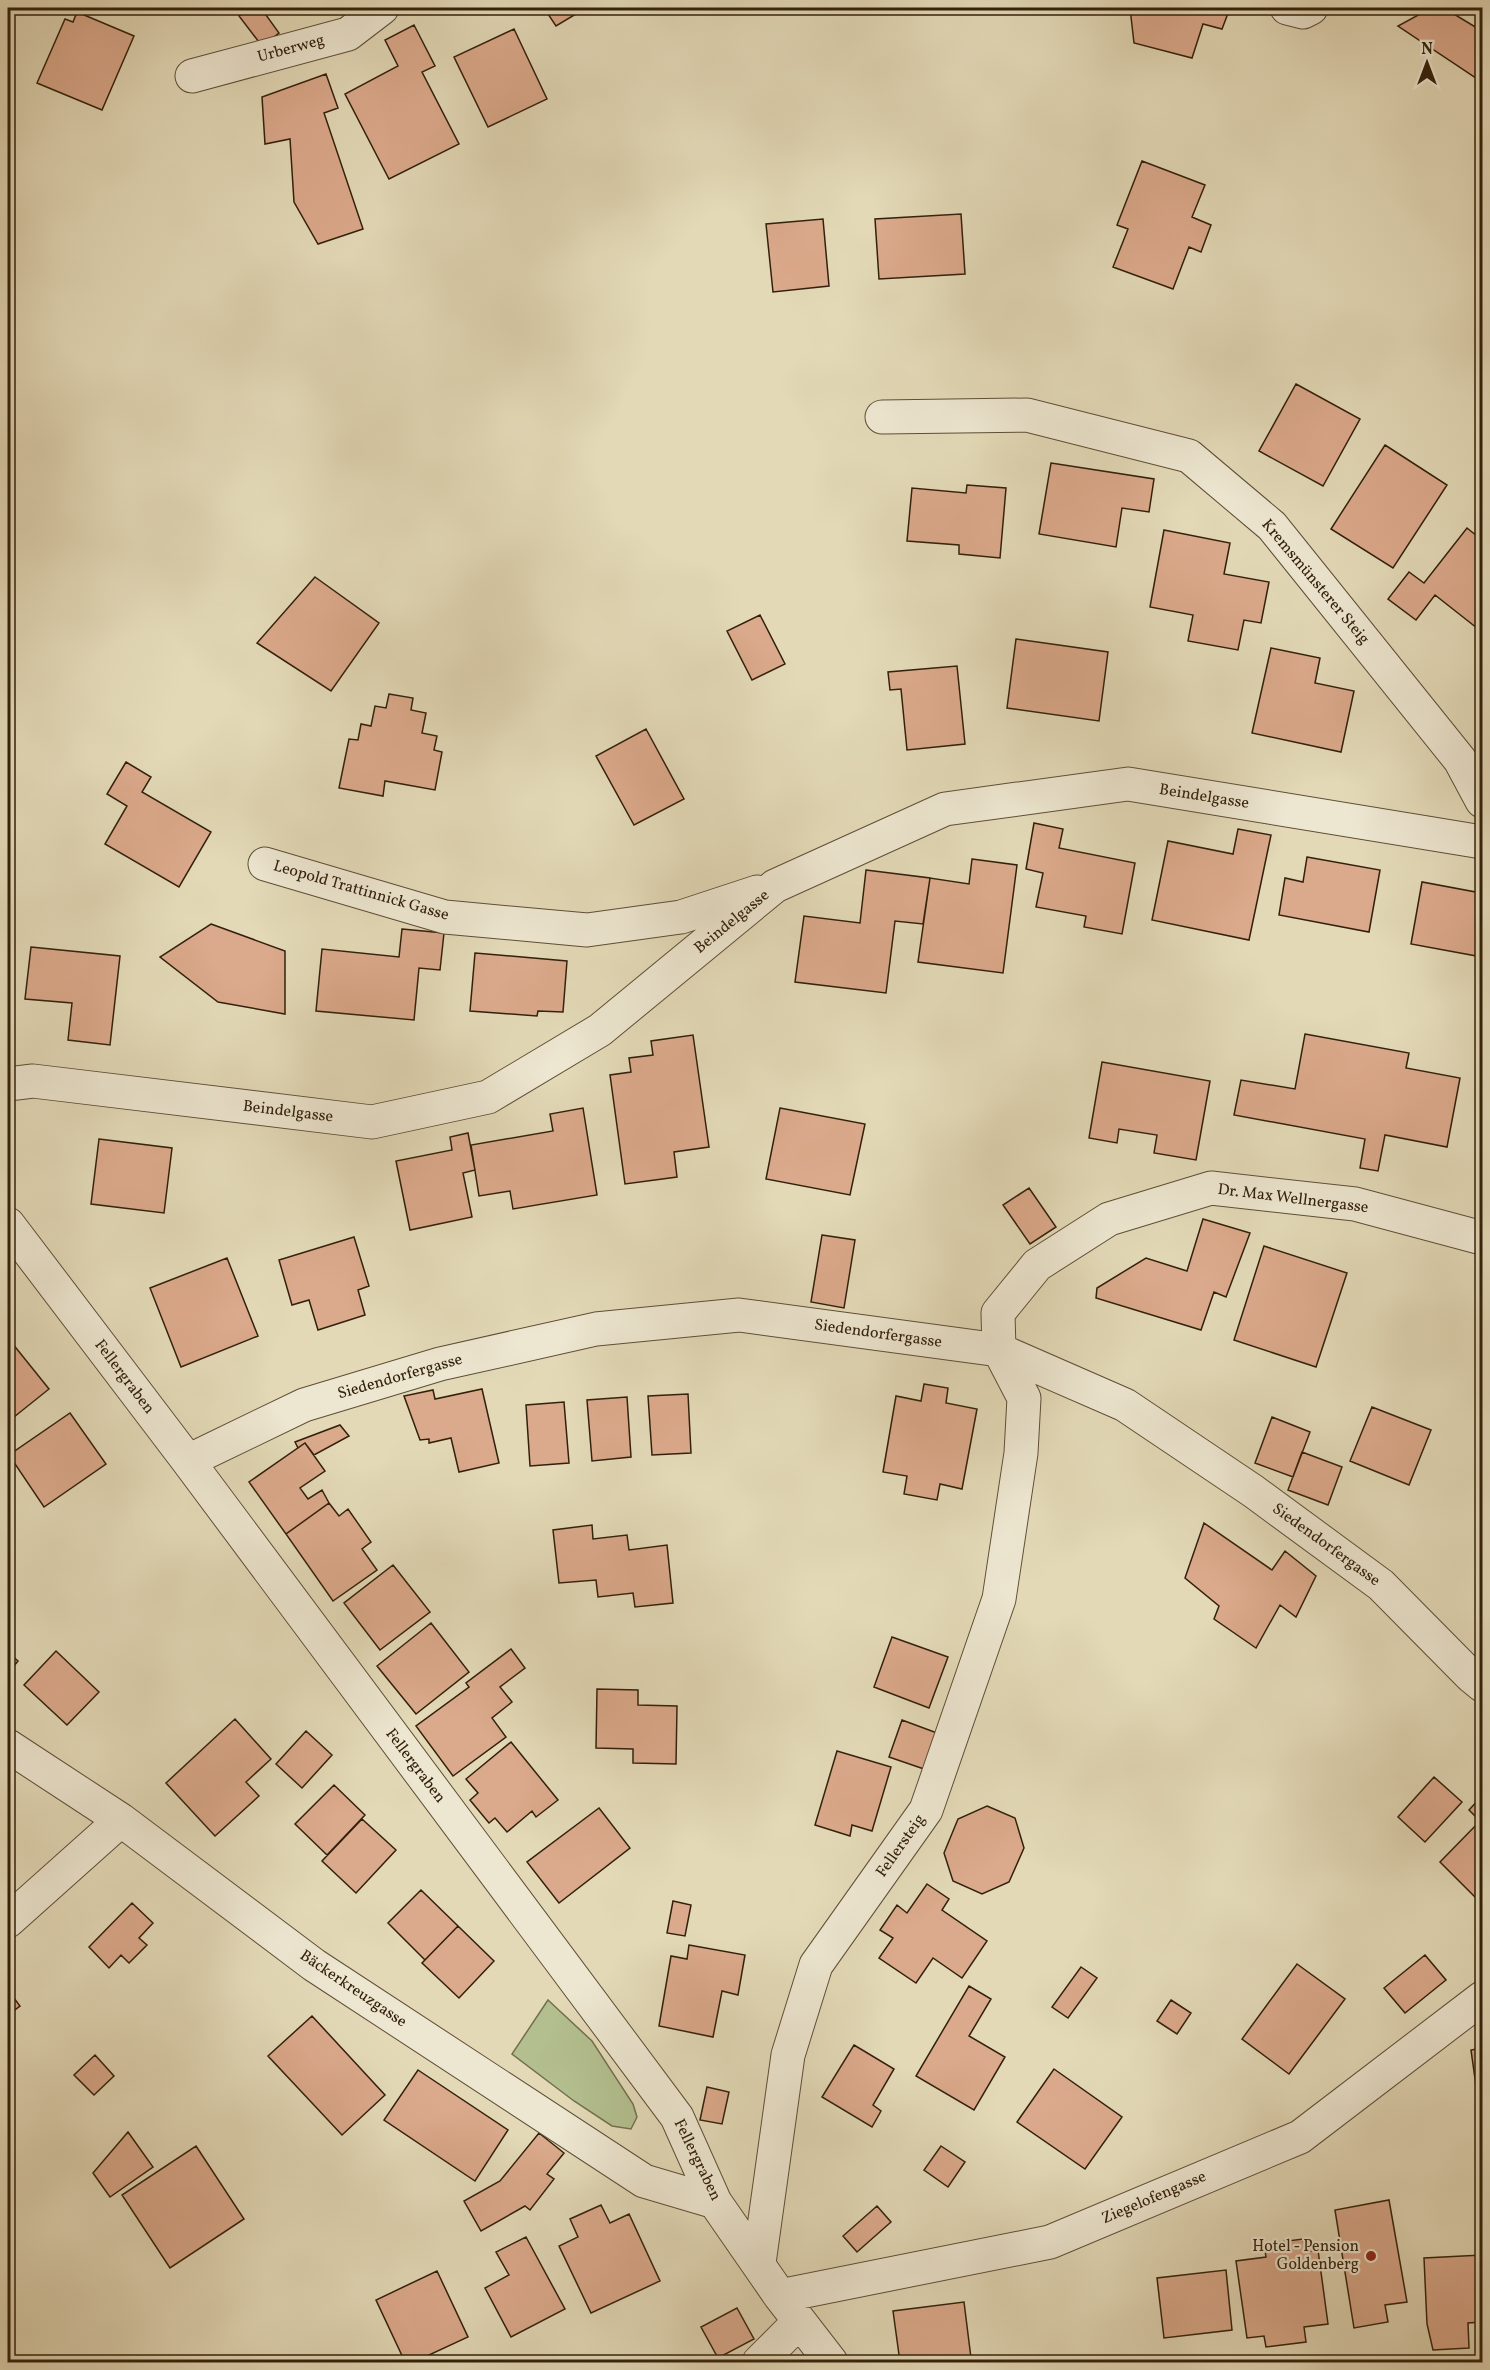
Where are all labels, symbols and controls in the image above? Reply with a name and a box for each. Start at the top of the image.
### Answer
street label: Urberweg [255,30,327,68]
north arrow [1397,33,1457,93]
text: N [1421,39,1433,61]
street label: Kremsmünsterer Steig [1256,514,1374,650]
street label: Beindelgasse [1157,779,1251,815]
street label: Leopold Trattinnick Gasse [271,855,451,927]
street label: Beindelgasse [690,885,774,959]
street label: Beindelgasse [242,1096,334,1128]
street label: Dr. Max Wellnergasse [1216,1179,1370,1219]
street label: Siedendorfergasse [813,1314,943,1354]
street label: Fellergraben [89,1335,159,1419]
street label: Siedendorfergasse [335,1349,465,1405]
street label: Siedendorfergasse [1267,1498,1385,1592]
street label: Fellergraben [380,1724,450,1808]
street label: Fellersteig [871,1810,931,1882]
street label: Bäckerkreuzgasse [295,1945,411,2033]
street label: Fellergraben [668,2115,726,2205]
street label: Ziegelofengasse [1098,2166,1210,2230]
place label: Hotel - Pension Goldenberg [1252,2236,1359,2276]
marker: Hotel - Pension Goldenberg [1364,2249,1378,2263]

